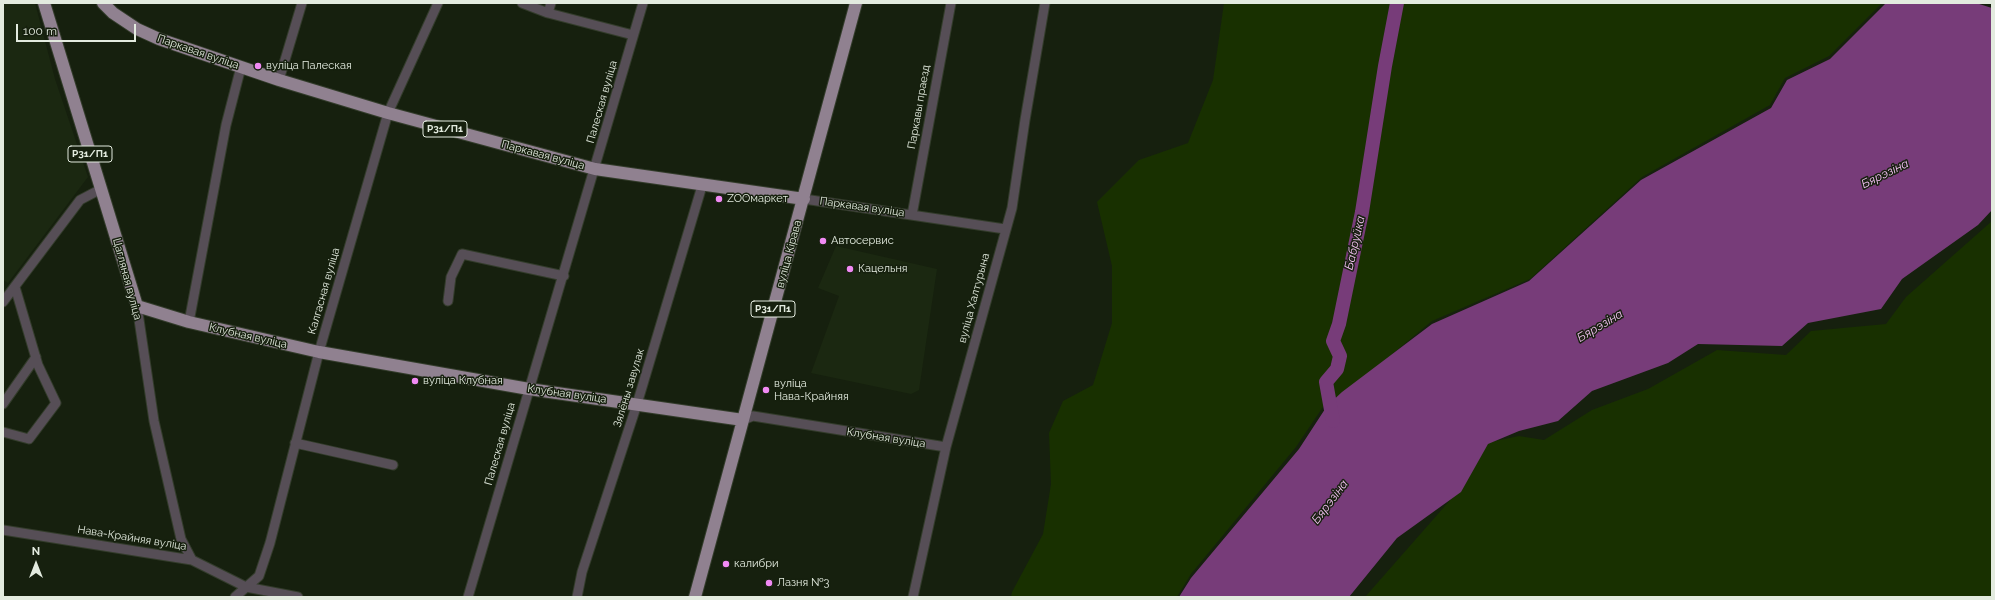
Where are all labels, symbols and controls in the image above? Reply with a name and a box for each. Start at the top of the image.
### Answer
scale bar [18,16,138,42]
text: 100 m [23,24,57,38]
street label: Паркавая вуліца [155,32,241,72]
place label: вуліца Палеская [266,59,352,73]
street label: Палеская вуліца [584,59,620,145]
marker: вуліца Палеская [253,61,263,71]
street label: Паркавы праезд [905,64,933,150]
road number: Р31/П1 [423,121,467,137]
street label: Паркавая вуліца [500,138,586,172]
road number: Р31/П1 [68,146,112,162]
water label: Бярэзіна [1859,156,1911,192]
place label: ZOOмаркет [727,192,788,206]
marker: ZOOмаркет [714,194,724,204]
street label: Паркавая вуліца [819,195,905,219]
water label: Бабруйка [1342,215,1368,271]
street label: вуліца Кірава [774,219,804,289]
place label: Автосервис [831,234,894,248]
marker: Автосервис [818,236,828,246]
street label: Цагляная вуліца [110,237,144,321]
street label: Калгасная вуліца [305,246,343,336]
street label: вуліца Халтурына [956,252,992,344]
place label: Кацельня [858,262,908,276]
marker: Кацельня [845,264,855,274]
road number: Р31/П1 [751,301,795,317]
water label: Бярэзіна [1574,307,1626,345]
street label: Клубная вуліца [208,321,288,351]
street label: Зялёны завулак [611,347,647,429]
place label: вуліца Клубная [423,374,503,388]
marker: вуліца Клубная [410,376,420,386]
place label: вуліца Нава-Крайняя [774,377,849,403]
street label: Клубная вуліца [527,382,607,406]
marker: вуліца Нава-Крайняя [761,385,771,395]
street label: Палеская вуліца [482,401,518,487]
street label: Клубная вуліца [846,425,926,451]
water label: Бярэзіна [1309,477,1351,527]
street label: Нава-Крайняя вуліца [76,523,188,553]
north arrow [16,544,56,584]
text: N [32,545,40,558]
place label: калибри [734,557,778,571]
marker: калибри [721,559,731,569]
place label: Лазня №3 [777,576,829,590]
marker: Лазня №3 [764,578,774,588]

